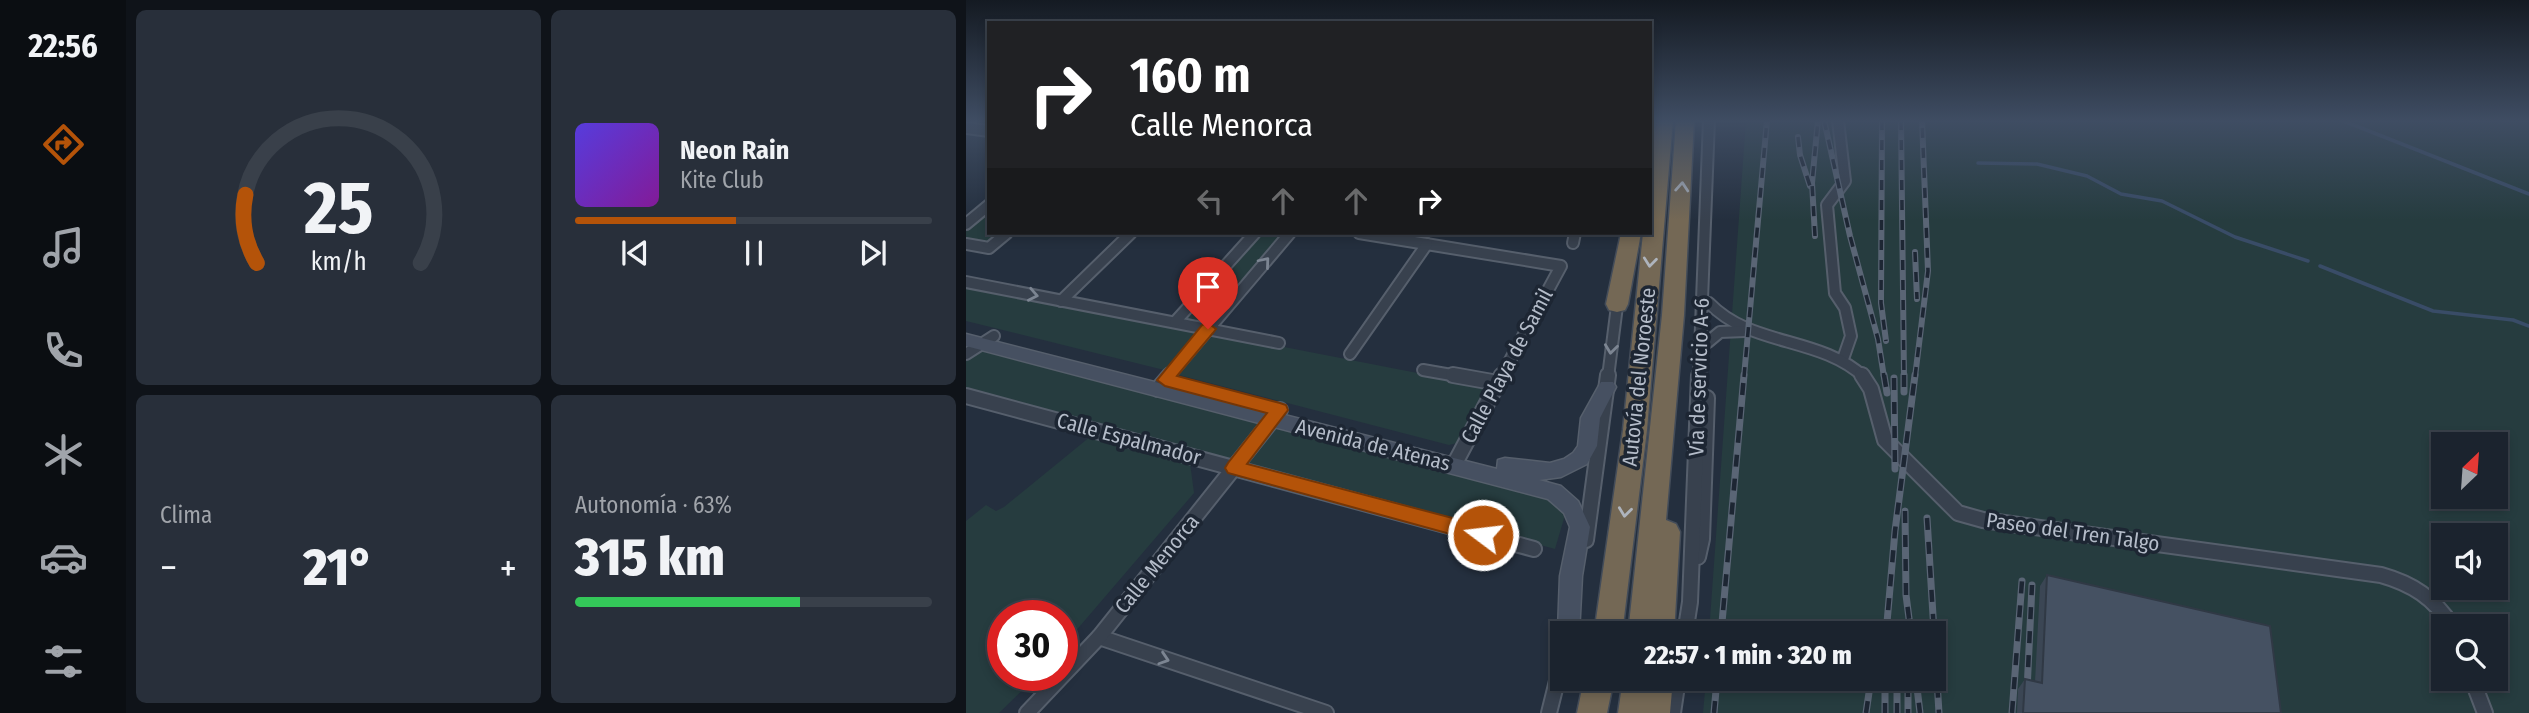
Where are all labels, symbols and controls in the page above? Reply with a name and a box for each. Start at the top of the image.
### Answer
text: 22:56 [28,27,98,65]
text: 160 m [1130,46,1251,105]
icon: right [1015,49,1106,140]
text: Calle Menorca [1130,106,1313,144]
icon: directions [39,120,88,169]
text: Neon Rain [680,135,789,166]
text: 25 [303,166,373,253]
text: Kite Club [680,166,764,194]
one-way arrow [1674,181,1689,192]
icon: left [1191,182,1229,220]
icon: ahead [1264,182,1302,220]
icon: ahead [1337,182,1375,220]
icon: right [1410,182,1448,220]
icon: music [39,223,88,272]
icon: previous [616,234,654,272]
icon: pause [735,234,773,272]
icon: next [854,234,892,272]
text: km/h [311,247,366,277]
one-way arrow [1643,256,1658,267]
pin [1178,257,1238,329]
one-way arrow [1257,258,1269,271]
icon: arrive [1189,268,1227,306]
street label: Calle Playa de Samil [1455,284,1559,448]
street label: Autovía del Noroeste [1617,286,1661,468]
one-way arrow [1027,287,1039,302]
street label: Vía de servicio A-6 [1683,297,1715,457]
icon: phone [39,326,88,375]
one-way arrow [1604,344,1619,355]
street label: Calle Espalmador [1054,407,1205,471]
street label: Avenida de Atenas [1293,413,1453,477]
icon: climate [39,430,88,479]
north arrow [2431,432,2508,509]
map controls [2431,432,2508,691]
text: Autonomía · 63% [575,491,732,519]
position arrow [1446,498,1520,572]
text: Clima [160,501,212,529]
one-way arrow [1617,506,1632,518]
street label: Paseo del Tren Talgo [1985,507,2161,557]
street label: Calle Menorca [1109,509,1205,619]
button: sound [2431,523,2508,600]
text: 315 km [575,526,725,589]
icon: car [39,533,88,582]
text: 21° [303,536,374,599]
text: − [160,545,177,591]
text: + [500,545,517,591]
speed limit sign: 30 [987,600,1078,691]
button: search [2431,614,2508,691]
icon: filters [39,637,88,686]
text: 22:57 · 1 min · 320 m [1644,640,1852,671]
one-way arrow [1157,651,1169,665]

